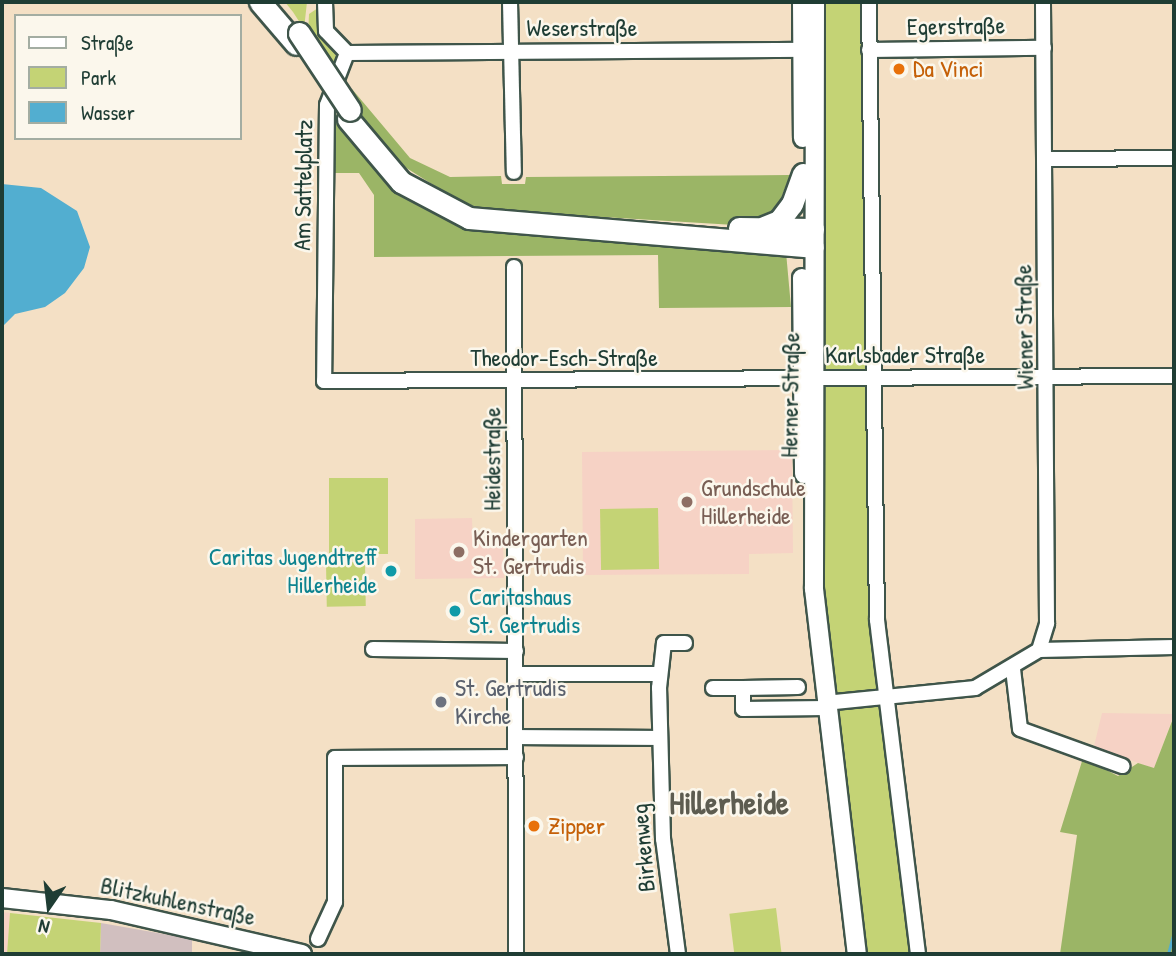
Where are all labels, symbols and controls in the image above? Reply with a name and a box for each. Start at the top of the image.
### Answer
street label: Egerstraße [907,11,1005,41]
legend [14,14,242,140]
street label: Weserstraße [527,14,637,42]
text: Straße [81,28,134,57]
place label: Da Vinci [913,55,984,83]
marker: Da Vinci [891,61,907,77]
text: Park [81,63,116,92]
text: Wasser [81,98,135,127]
street label: Am Sattelplatz [287,119,319,251]
street label: Wiener Straße [1009,264,1039,390]
street label: Herner Straße [775,332,805,458]
street label: Karlsbader Straße [825,341,985,369]
street label: Theodor-Esch-Straße [470,344,658,372]
street label: Heidestraße [478,407,506,511]
place label: Grundschule Hillerheide [701,474,806,530]
marker: Grundschule Hillerheide [679,494,695,510]
place label: Kindergarten St. Gertrudis [473,524,588,580]
place label: Caritas Jugendtreff Hillerheide [209,543,377,599]
marker: Kindergarten St. Gertrudis [451,544,467,560]
marker: Caritas Jugendtreff Hillerheide [383,563,399,579]
place label: Caritashaus St. Gertrudis [469,583,580,639]
marker: Caritashaus St. Gertrudis [447,603,463,619]
place label: St. Gertrudis Kirche [455,674,566,730]
marker: St. Gertrudis Kirche [433,694,449,710]
district label: Hillerheide [669,784,789,822]
street label: Birkenweg [625,803,661,893]
place label: Zipper [548,812,605,840]
marker: Zipper [526,818,542,834]
street label: Blitzkuhlenstraße [98,871,258,931]
north arrow [14,872,84,942]
text: N [36,914,52,941]

